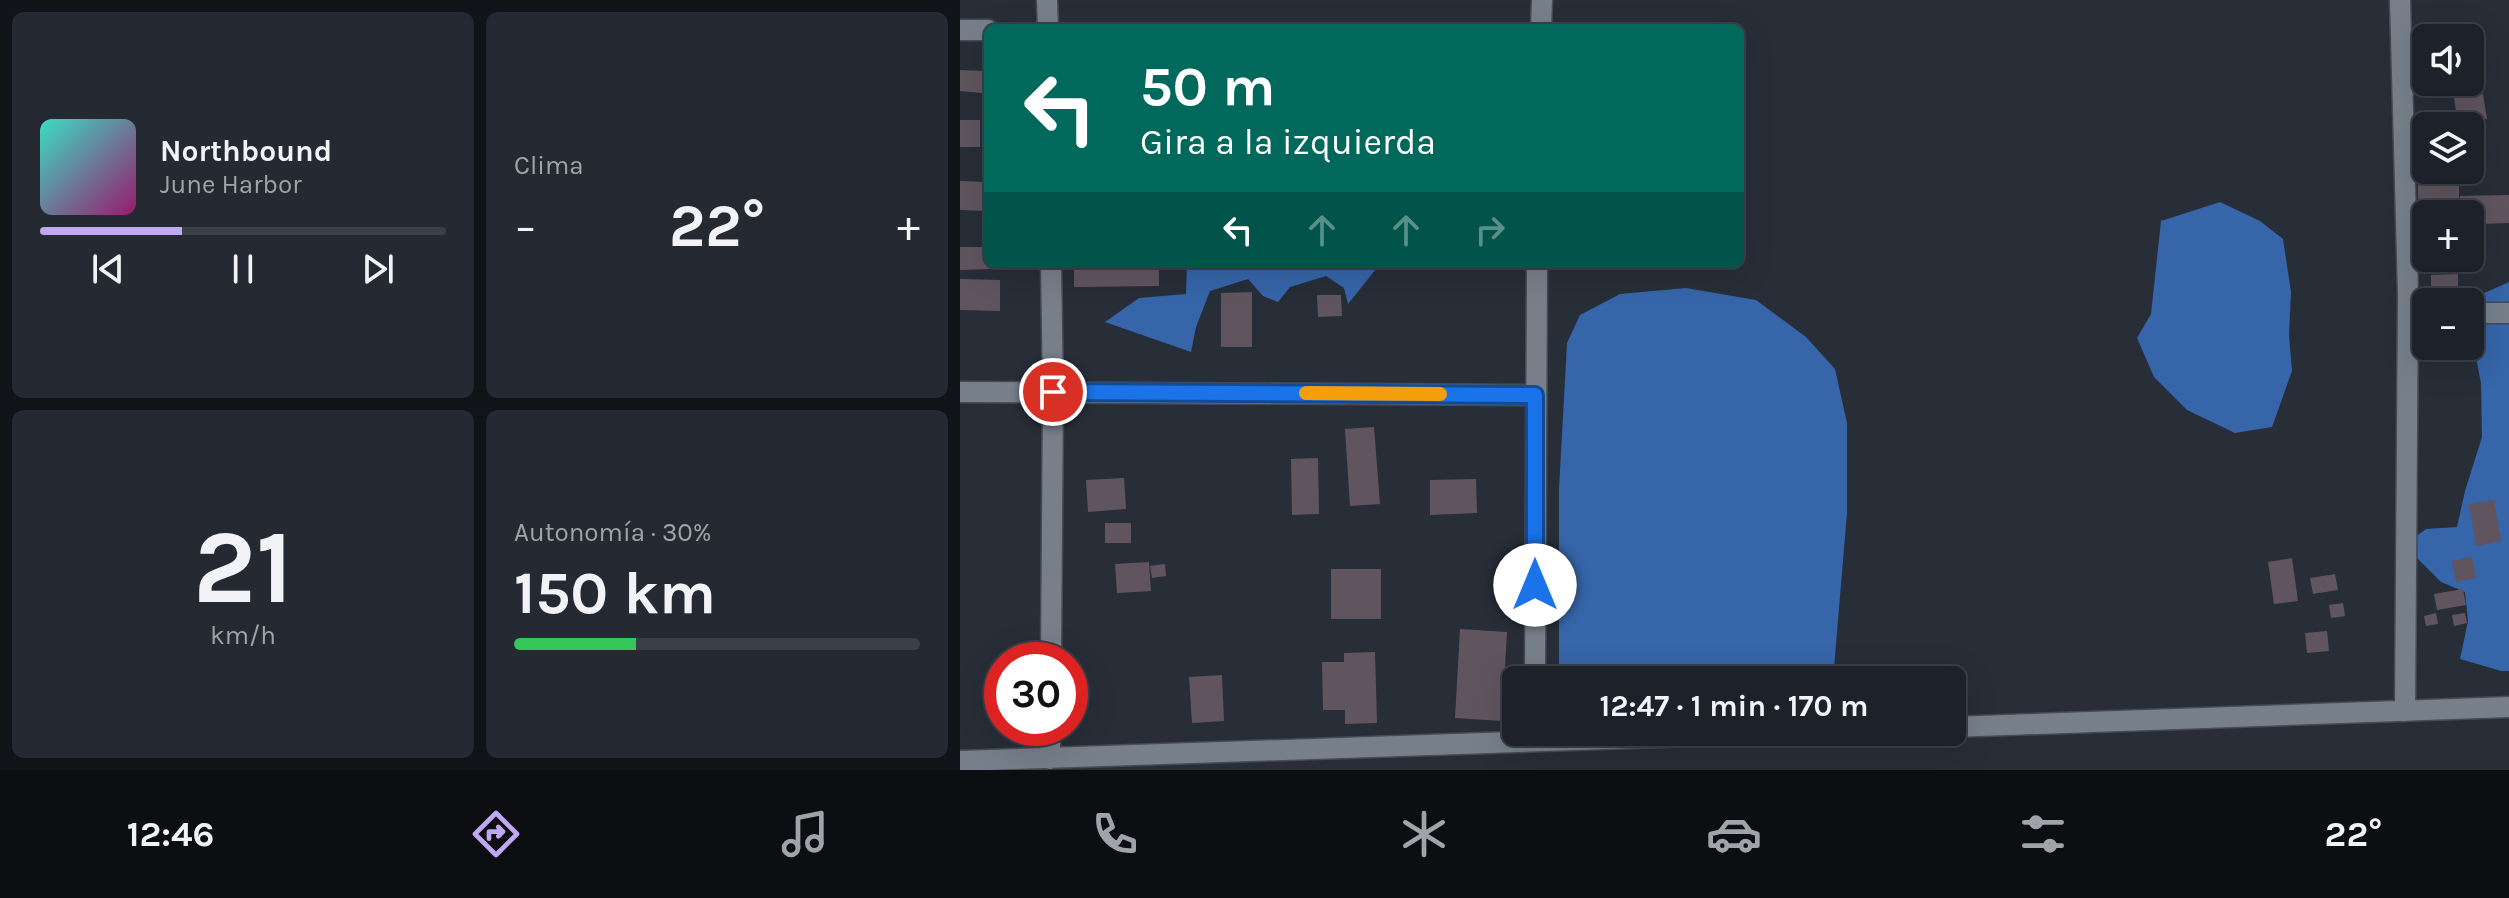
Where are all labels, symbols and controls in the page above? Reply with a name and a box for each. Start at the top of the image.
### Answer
map controls [2412,24,2484,360]
button: sound [2412,24,2484,96]
text: 50 m [1140,54,1275,119]
icon: left [1008,56,1112,160]
button: layers [2412,112,2484,184]
text: Gira a la izquierda [1140,121,1436,163]
text: Northbound [160,133,332,169]
text: Clima [514,150,584,181]
text: June Harbor [160,169,302,200]
text: 22° [669,191,765,261]
button: + [2412,200,2484,272]
text: − [514,201,537,252]
text: + [897,201,920,252]
icon: left [1216,208,1260,252]
icon: ahead [1300,208,1344,252]
icon: ahead [1384,208,1428,252]
icon: right [1468,208,1512,252]
icon: previous [86,247,130,291]
icon: pause [221,247,265,291]
icon: next [356,247,400,291]
button: − [2412,288,2484,360]
pin [1019,358,1087,426]
icon: arrive [1031,370,1075,414]
text: 21 [193,507,293,628]
text: Autonomía · 30% [514,517,712,548]
position arrow [1493,543,1577,627]
text: 150 km [514,558,716,628]
text: km/h [210,620,276,651]
speed limit sign: 30 [984,642,1088,746]
text: 12:47 · 1 min · 170 m [1600,688,1868,724]
icon: directions [468,806,524,862]
icon: music [777,806,833,862]
icon: phone [1087,806,1143,862]
icon: climate [1396,806,1452,862]
icon: car [1706,806,1762,862]
icon: filters [2015,806,2071,862]
text: 12:46 [127,813,214,855]
text: 22° [2325,813,2382,855]

